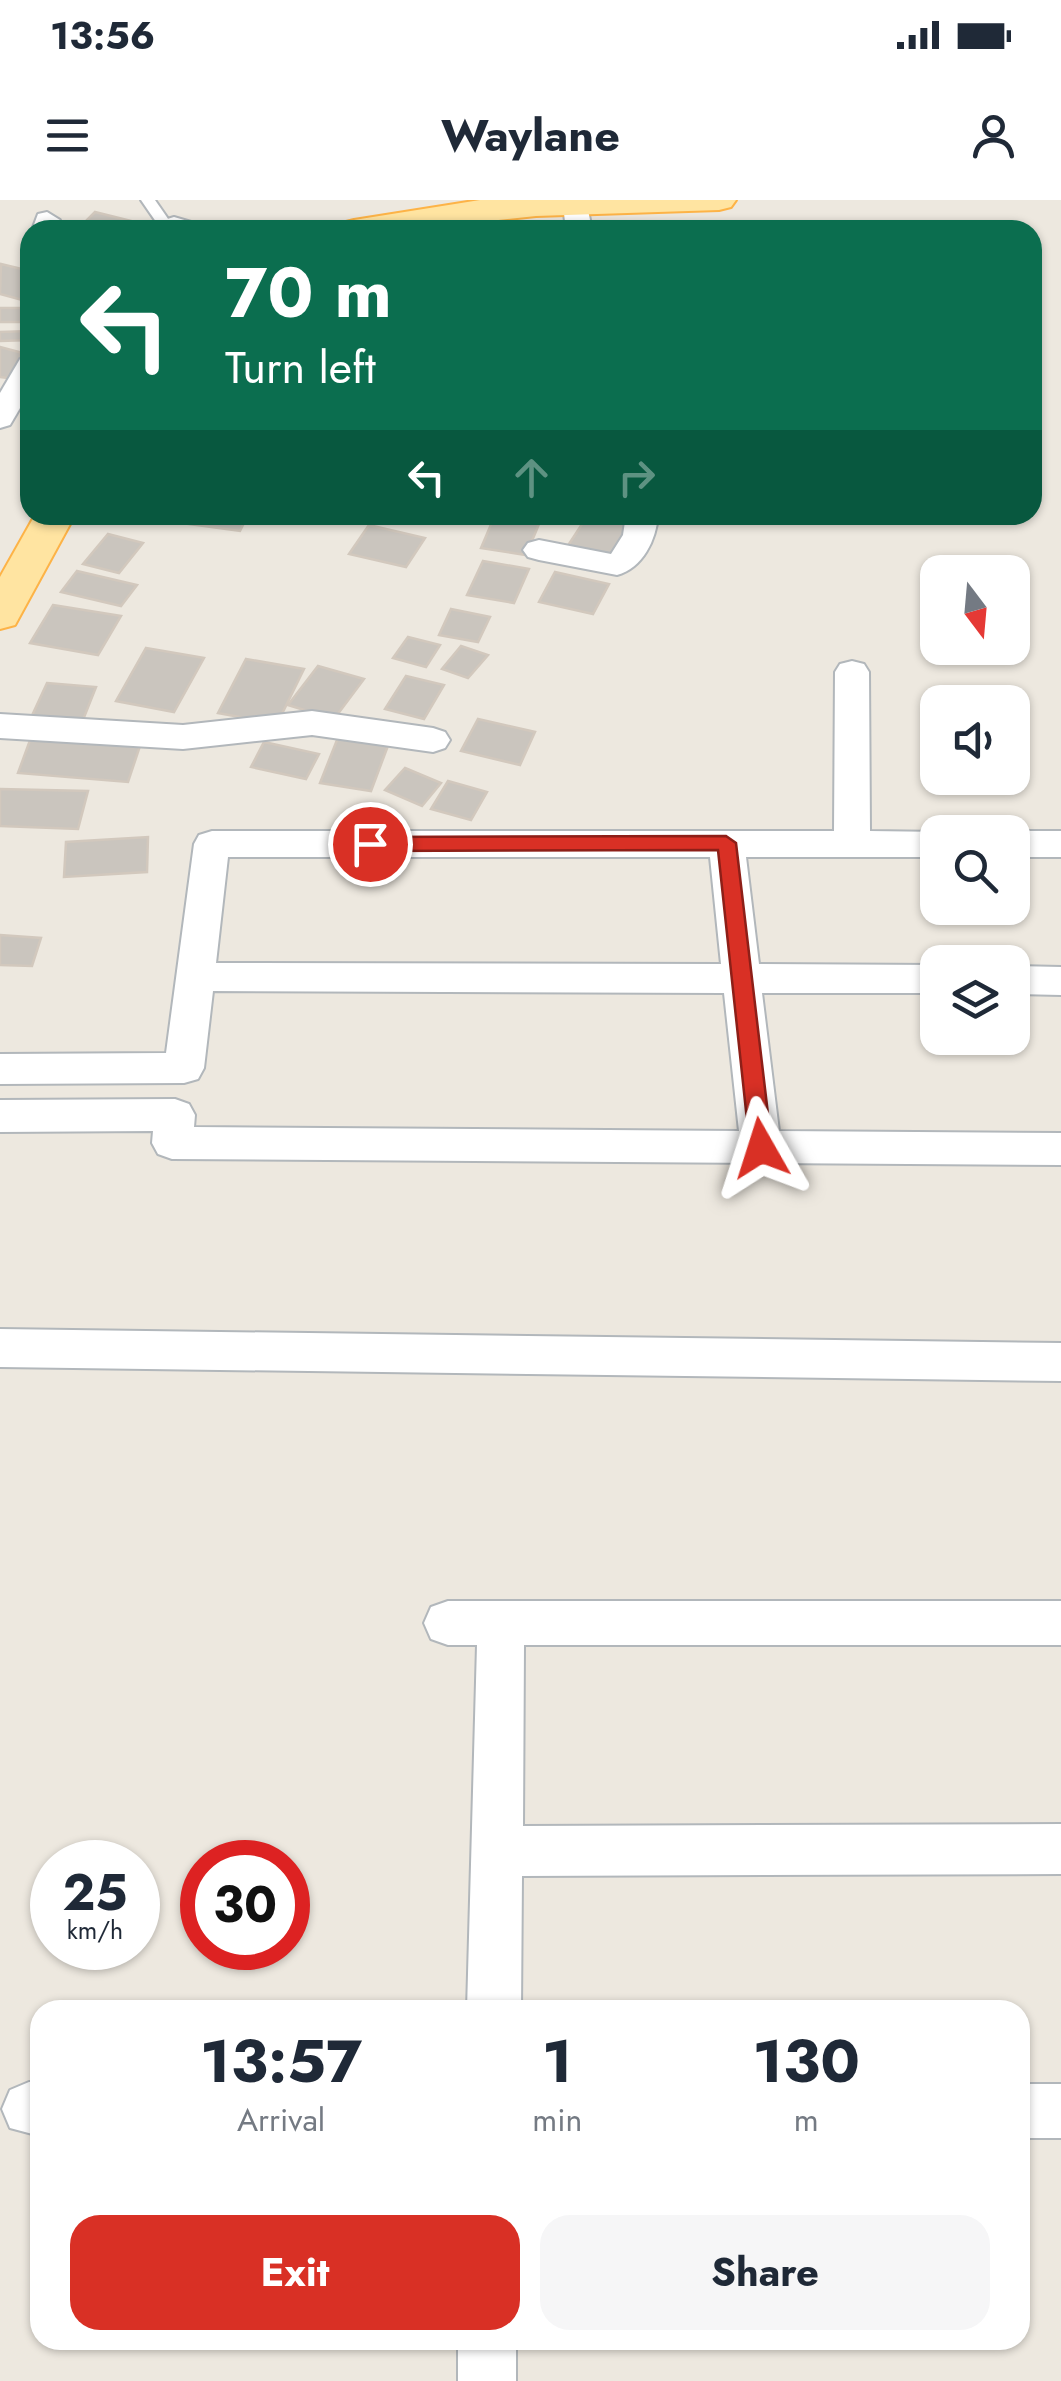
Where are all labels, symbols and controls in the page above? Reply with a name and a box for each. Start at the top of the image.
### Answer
text: 13:56 [50,8,155,63]
text: Waylane [441,103,620,168]
icon: menu [40,108,95,163]
icon: person [966,108,1021,163]
text: 70 m [225,242,392,343]
icon: left [60,260,190,390]
text: Turn left [225,335,376,400]
icon: left [399,450,454,505]
icon: ahead [504,450,559,505]
icon: right [609,450,664,505]
north arrow [920,555,1030,665]
map controls [920,555,1030,1055]
button: sound [920,685,1030,795]
pin [328,802,413,887]
button: search [920,815,1030,925]
icon: arrive [343,817,398,872]
button: layers [920,945,1030,1055]
position arrow [709,1096,813,1200]
speed limit sign: 30 [180,1840,310,1970]
text: 25 [62,1856,128,1929]
text: km/h [67,1912,123,1948]
text: 13:57 [200,2018,362,2105]
text: 1 [542,2018,573,2105]
text: 130 [752,2018,860,2105]
text: Arrival [237,2097,325,2143]
text: min [532,2097,582,2143]
text: m [794,2097,819,2143]
button: Exit [70,2215,520,2330]
button: Share [540,2215,990,2330]

